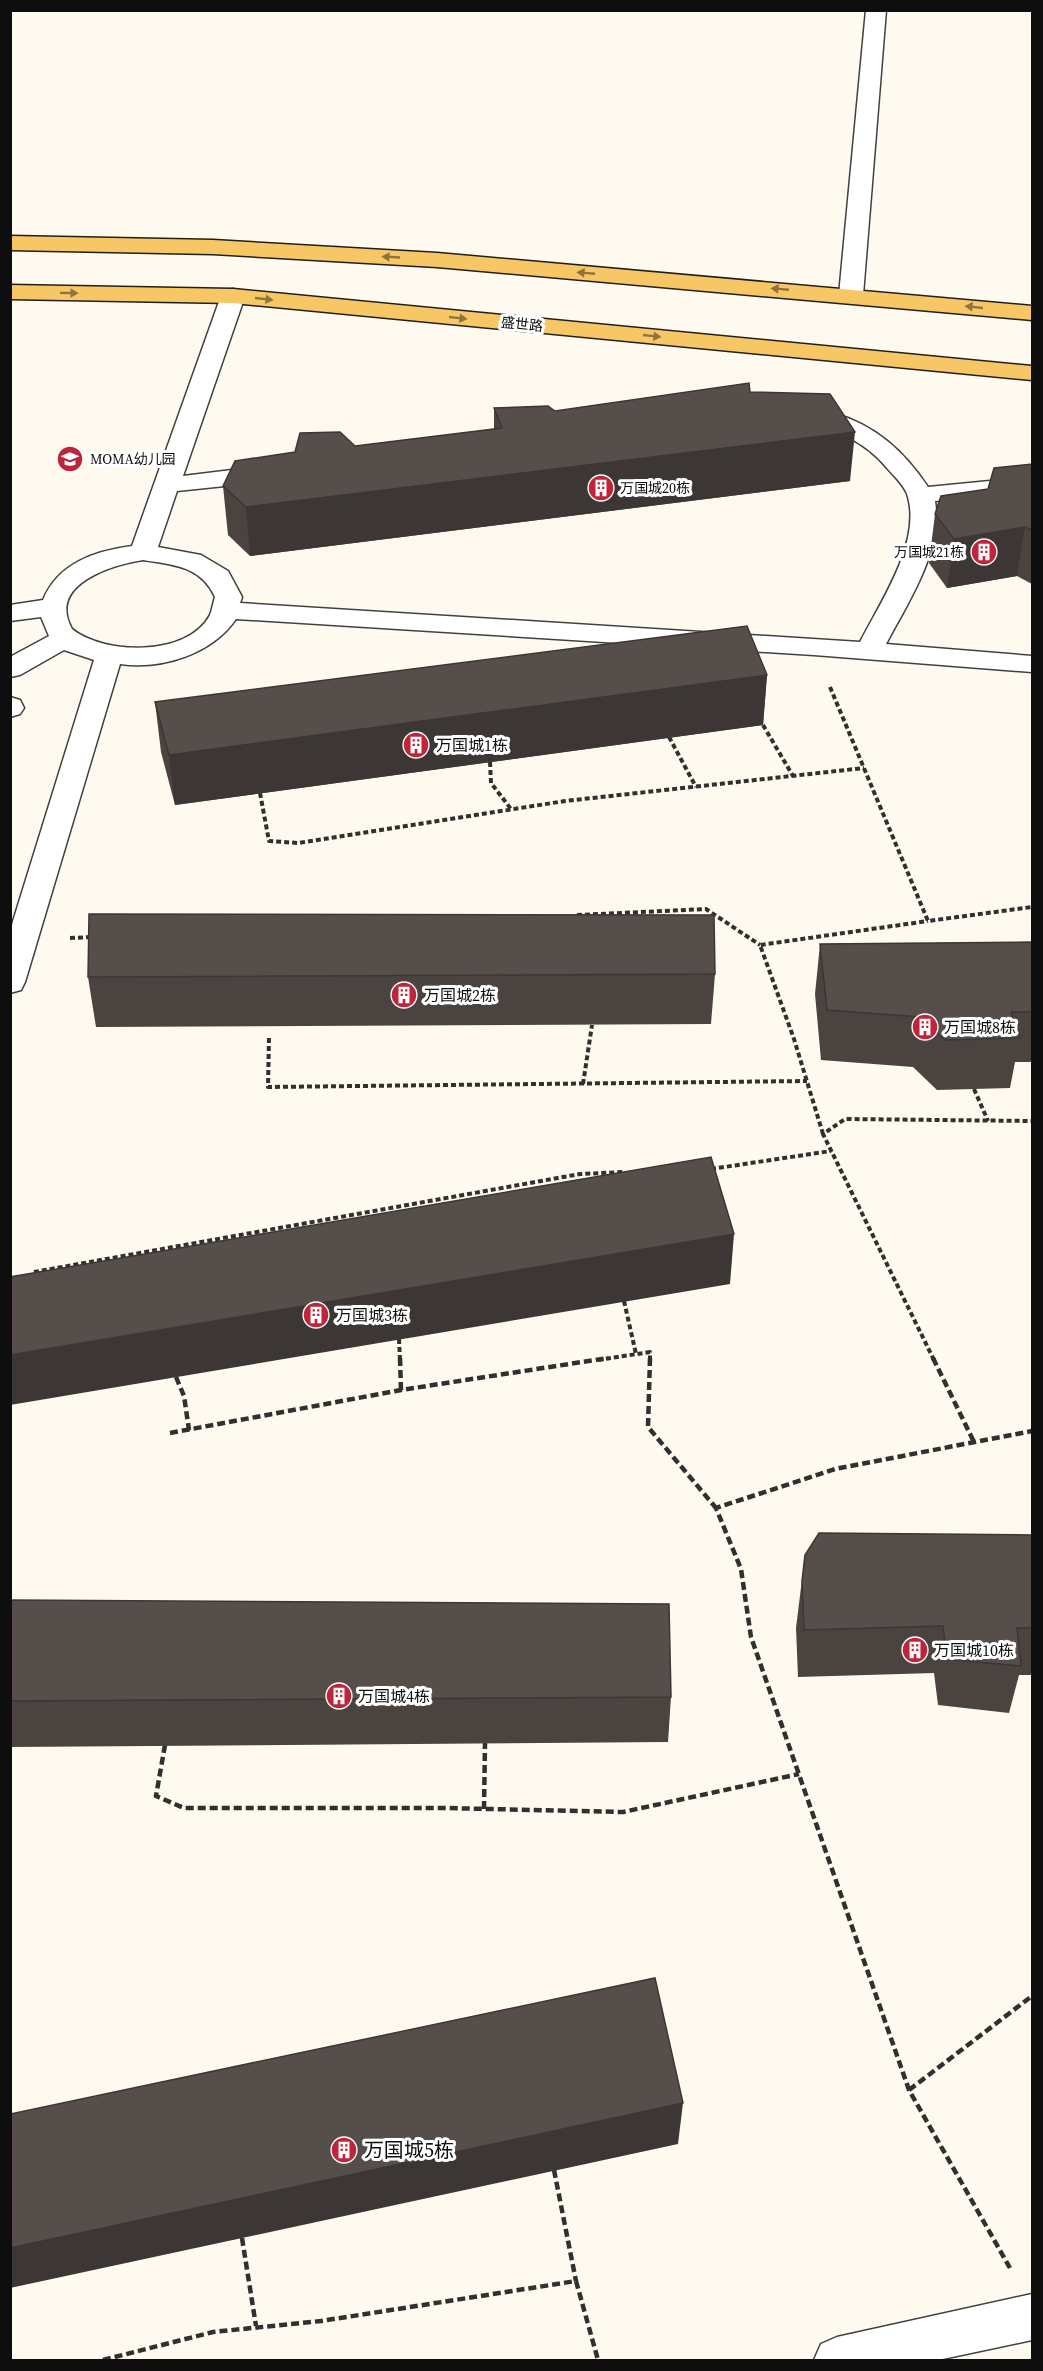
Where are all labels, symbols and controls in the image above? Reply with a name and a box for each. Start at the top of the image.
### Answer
one-way arrow [382,253,401,262]
one-way arrow [576,268,595,277]
one-way arrow [771,284,790,294]
one-way arrow [59,288,78,298]
one-way arrow [254,294,273,304]
one-way arrow [965,302,984,312]
street label: 盛世路 [500,312,544,336]
one-way arrow [448,313,467,323]
one-way arrow [643,331,662,341]
school or university icon: MOMA幼儿园 [55,444,85,474]
place label: MOMA幼儿园 [90,449,176,469]
building icon: 万国城20栋 [586,473,616,503]
place label: 万国城20栋 [620,478,690,498]
building icon: 万国城21栋 [969,537,999,567]
place label: 万国城21栋 [894,542,964,562]
building icon: 万国城1栋 [401,730,431,760]
place label: 万国城1栋 [436,734,508,756]
building icon: 万国城2栋 [389,980,419,1010]
place label: 万国城2栋 [424,984,496,1006]
building icon: 万国城8栋 [910,1012,940,1042]
place label: 万国城8栋 [944,1016,1016,1038]
building icon: 万国城3栋 [301,1300,331,1330]
place label: 万国城3栋 [336,1304,408,1326]
building icon: 万国城10栋 [900,1635,930,1665]
place label: 万国城10栋 [934,1639,1014,1661]
building icon: 万国城4栋 [324,1681,354,1711]
place label: 万国城4栋 [358,1685,430,1707]
building icon: 万国城5栋 [329,2135,359,2165]
place label: 万国城5栋 [364,2136,454,2164]

